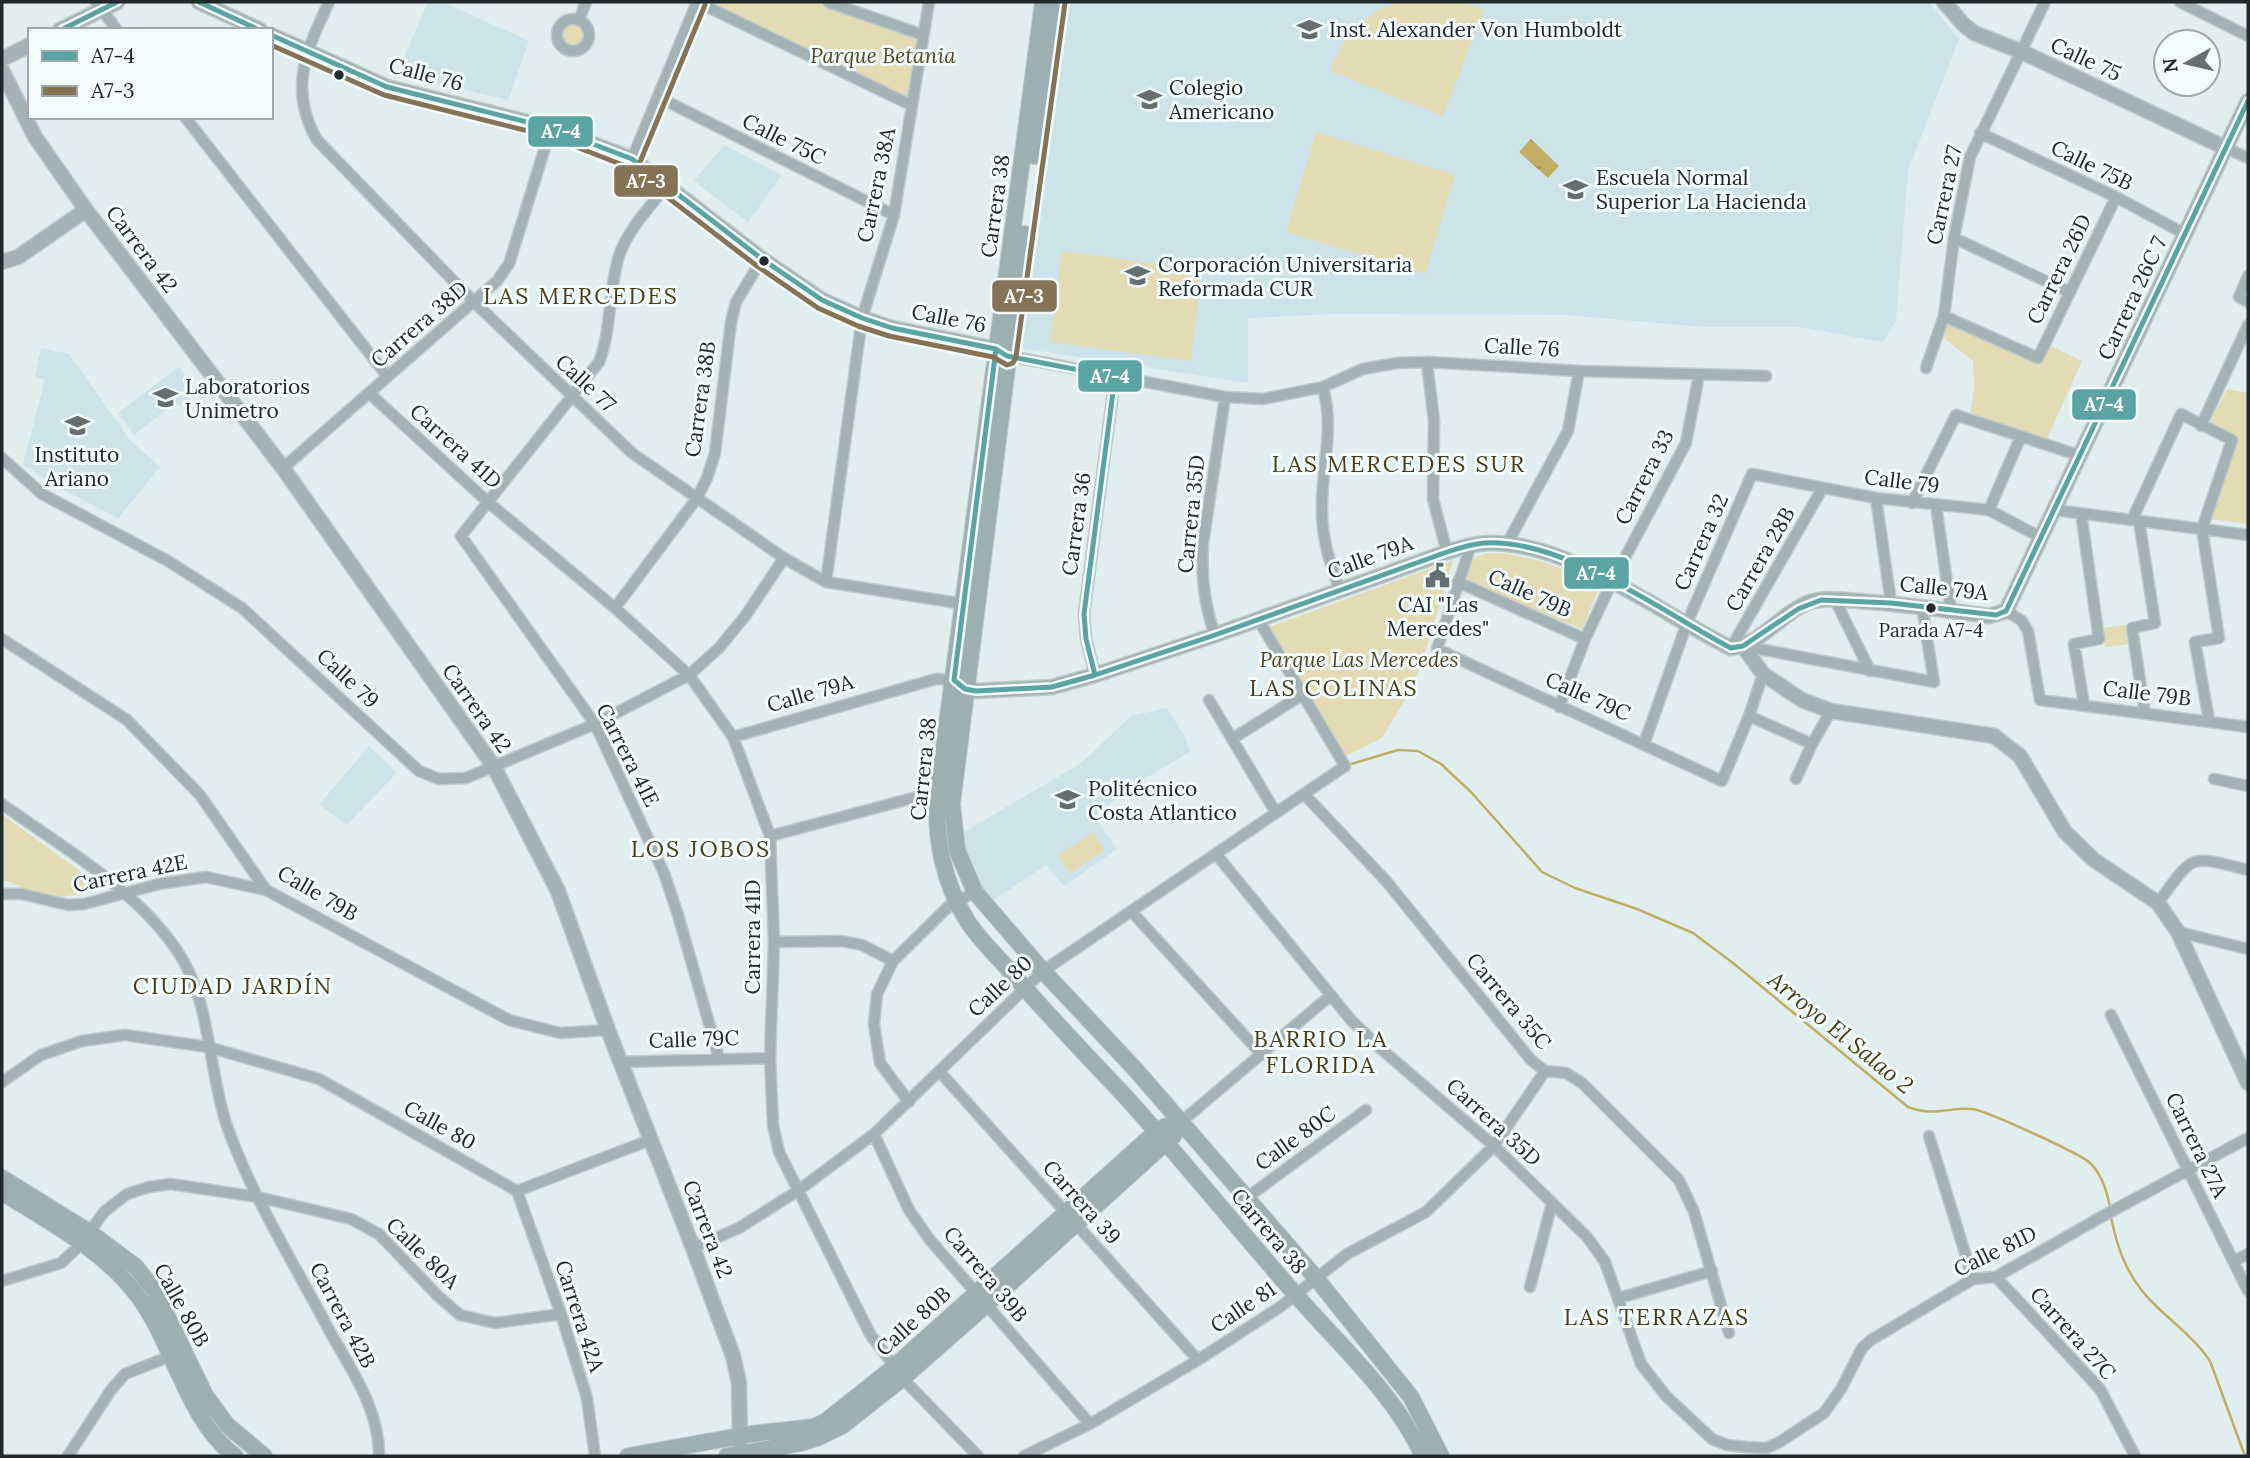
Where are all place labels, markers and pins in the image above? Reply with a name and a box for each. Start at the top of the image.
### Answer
school or university icon: Inst. Alexander Von Humboldt [1295,15,1323,43]
place label: Inst. Alexander Von Humboldt [1329,16,1623,43]
unlabelled marker [332,68,346,82]
place label: Colegio Americano [1168,74,1274,125]
school or university icon: Colegio Americano [1135,85,1163,113]
place label: Escuela Normal Superior La Hacienda [1596,164,1807,215]
school or university icon: Escuela Normal Superior La Hacienda [1562,175,1590,203]
place label: Corporación Universitaria Reformada CUR [1158,251,1413,302]
unlabelled marker [757,254,771,268]
school or university icon: Corporación Universitaria Reformada CUR [1124,262,1152,290]
place label: Laboratorios Unimetro [185,373,310,424]
school or university icon: Laboratorios Unimetro [151,384,179,412]
school or university icon: Instituto Ariano [63,411,91,439]
place label: Instituto Ariano [35,441,119,492]
public building icon: CAI "Las Mercedes" [1424,561,1452,589]
place label: CAI "Las Mercedes" [1387,591,1489,642]
marker: Parada A7-4 [1924,601,1938,615]
place label: Parada A7-4 [1879,618,1983,642]
place label: Politécnico Costa Atlantico [1088,775,1237,826]
school or university icon: Politécnico Costa Atlantico [1054,786,1082,814]

